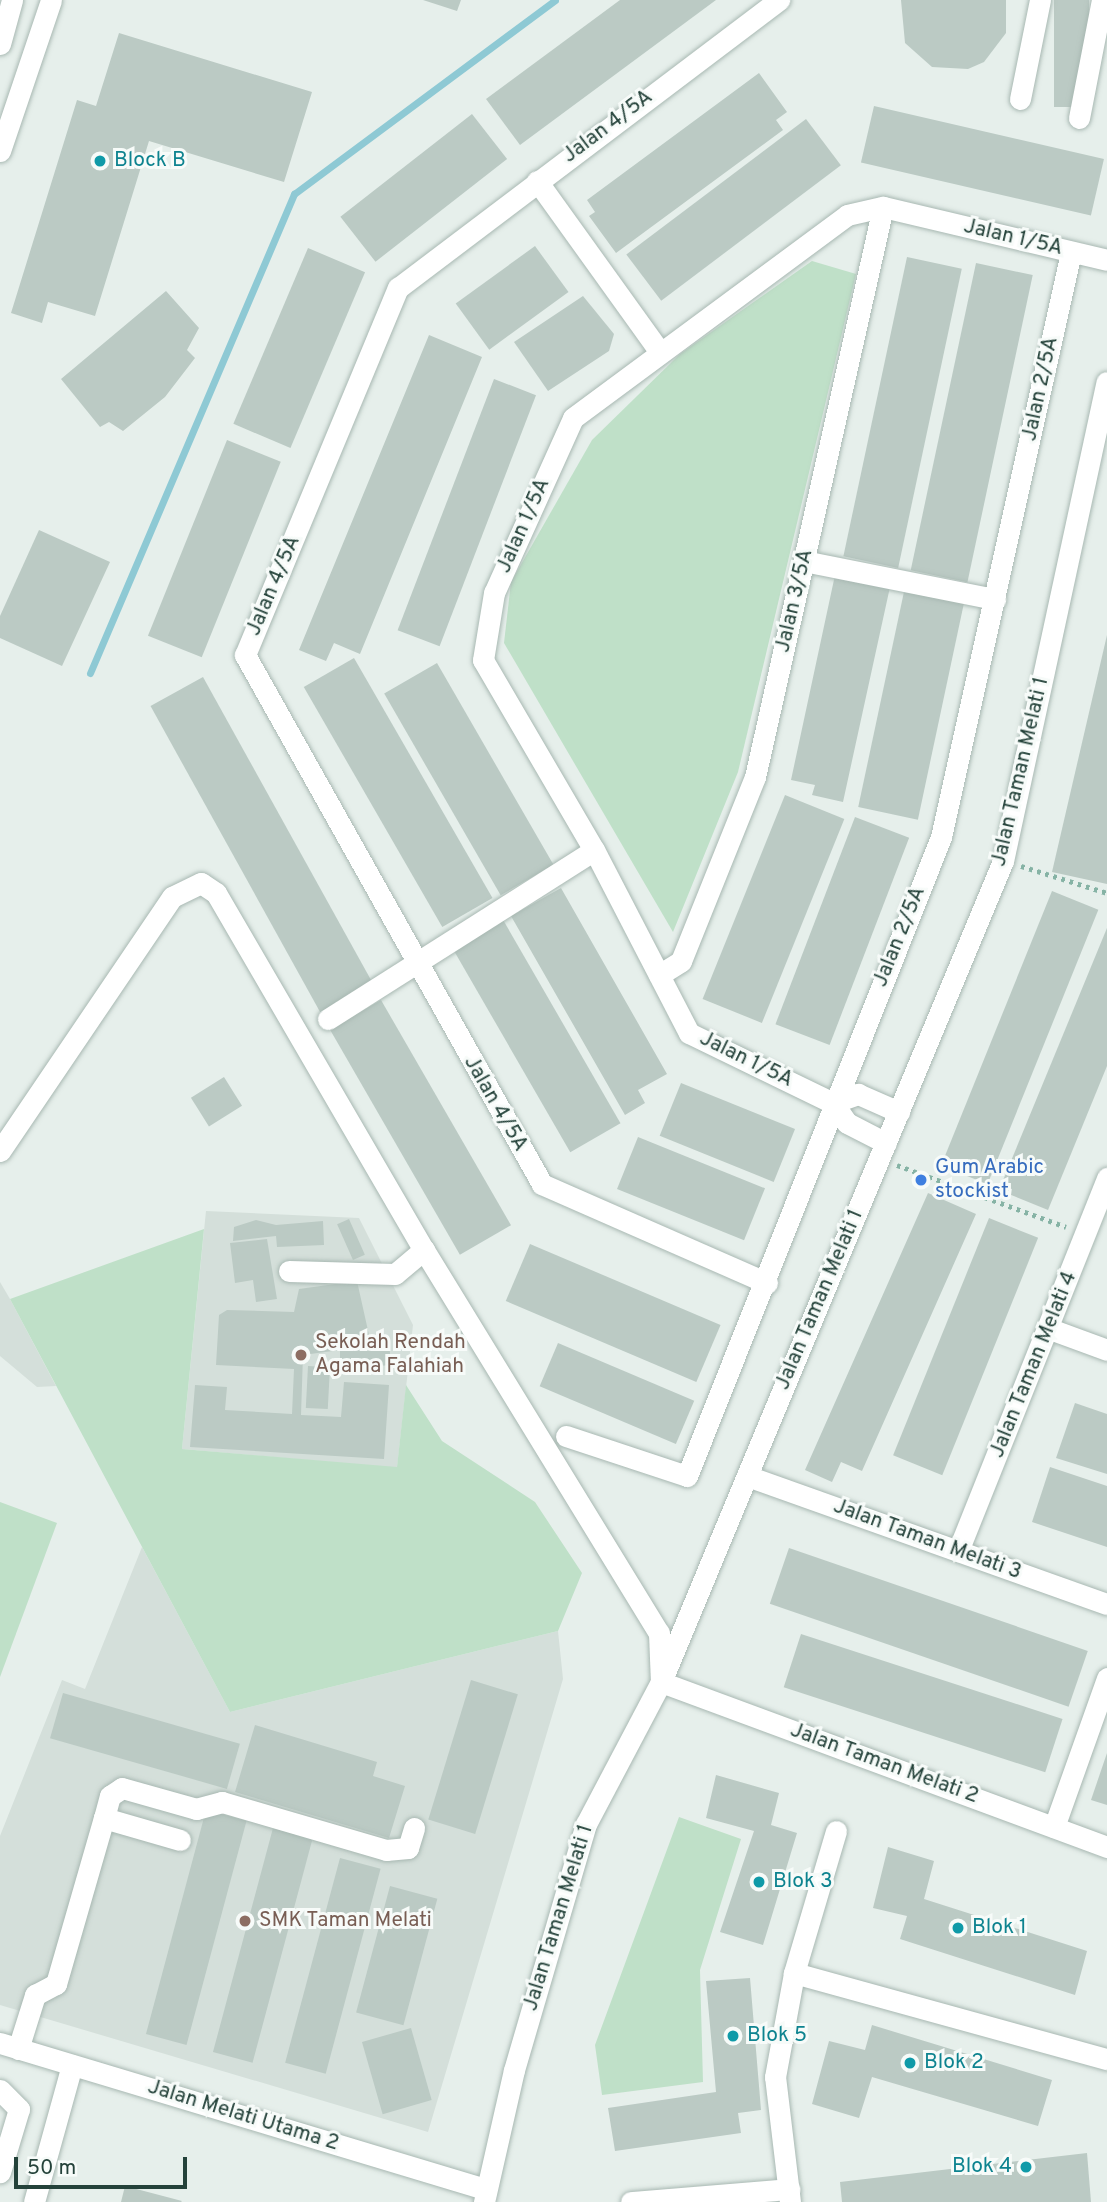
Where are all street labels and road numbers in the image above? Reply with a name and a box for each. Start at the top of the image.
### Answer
street label: Jalan 4/5A [558,85,658,169]
street label: Jalan 1/5A [961,214,1065,262]
street label: Jalan 2/5A [1018,334,1064,444]
street label: Jalan 1/5A [492,475,556,577]
street label: Jalan 4/5A [242,532,306,640]
street label: Jalan 3/5A [771,547,819,655]
street label: Jalan Taman Melati 1 [987,674,1055,870]
street label: Jalan 2/5A [868,883,932,991]
street label: Jalan 1/5A [695,1027,797,1093]
street label: Jalan 4/5A [458,1052,532,1156]
street label: Jalan Taman Melati 1 [770,1206,870,1394]
street label: Jalan Taman Melati 4 [985,1268,1083,1462]
street label: Jalan Taman Melati 3 [829,1494,1025,1586]
street label: Jalan Taman Melati 2 [786,1718,982,1810]
street label: Jalan Taman Melati 1 [519,1821,599,2015]
street label: Jalan Melati Utama 2 [144,2075,342,2157]

